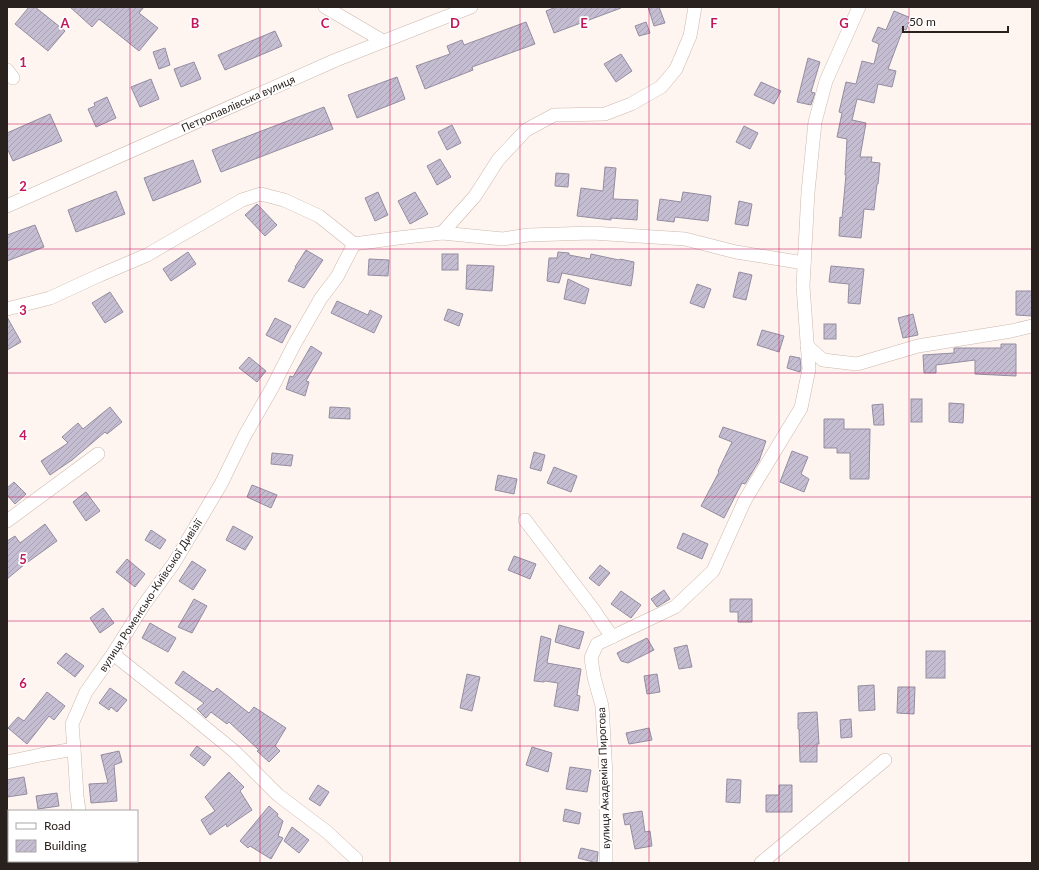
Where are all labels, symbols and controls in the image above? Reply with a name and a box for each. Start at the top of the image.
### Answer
scale bar [903,8,1008,34]
text: 50 m [909,14,936,29]
text: A [59,15,70,31]
text: B [191,15,200,31]
text: C [321,15,330,31]
text: D [450,15,460,31]
text: E [580,15,588,31]
text: F [710,15,718,31]
text: G [839,15,849,31]
text: 1 [19,54,27,70]
street label: Петропавлівська вулиця [179,72,297,134]
text: 2 [19,178,27,194]
text: 3 [19,302,27,318]
text: 4 [19,427,27,443]
street label: вулиця Роменсько-Київської Дивізії [96,516,205,674]
text: 5 [19,551,27,567]
text: 6 [19,675,27,691]
street label: вулиця Академіка Пирогова [594,707,612,849]
legend [8,810,138,862]
text: Road [44,818,71,833]
text: Building [44,838,87,853]

